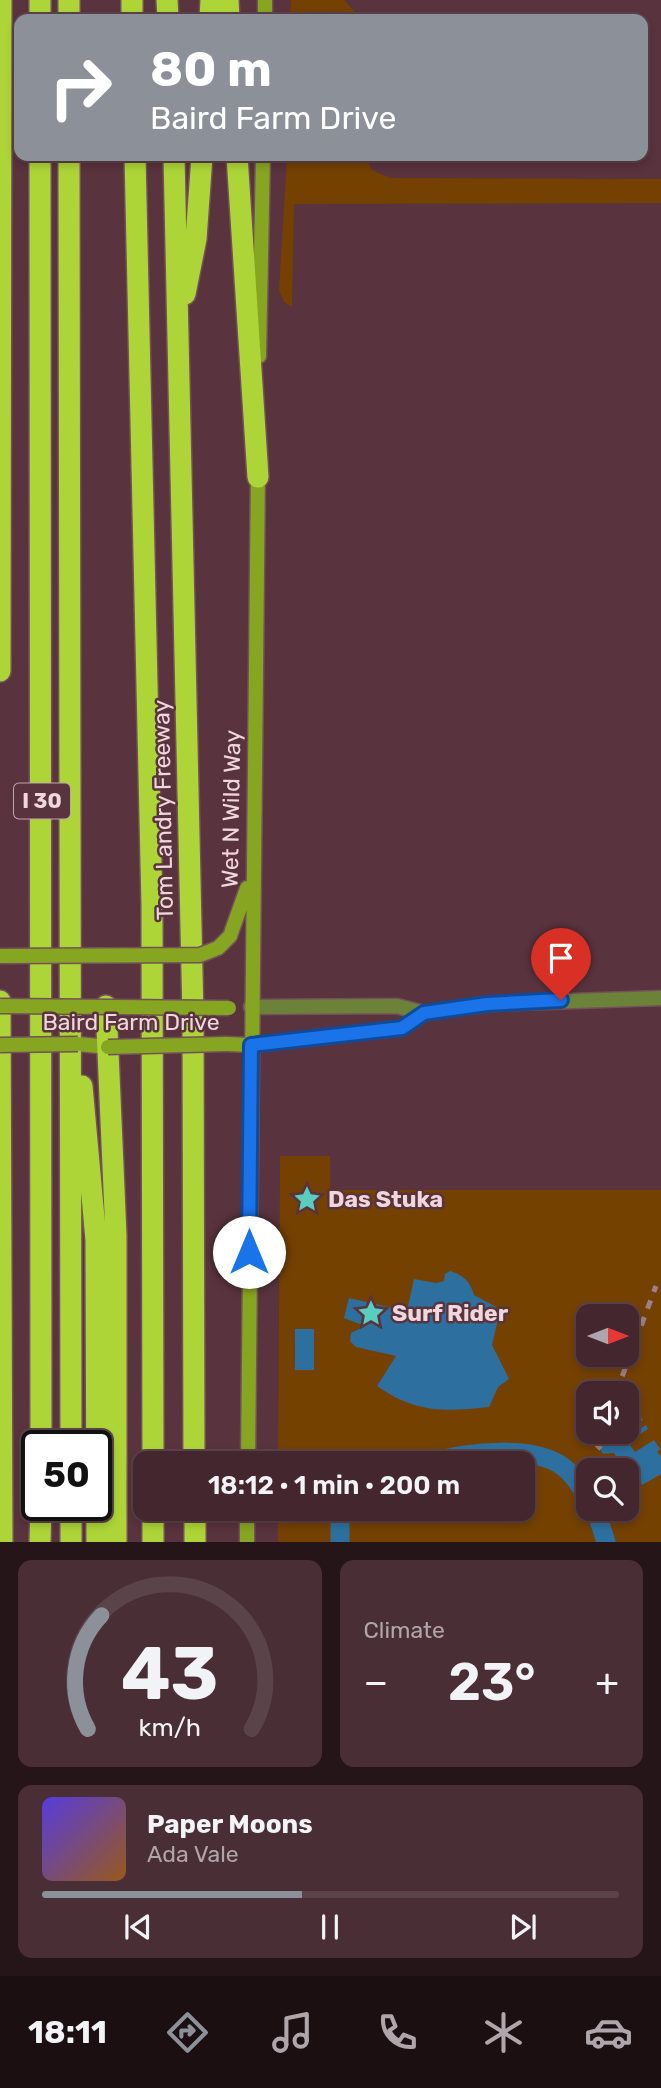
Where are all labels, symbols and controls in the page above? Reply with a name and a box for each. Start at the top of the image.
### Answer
text: 80 m [150,40,272,98]
icon: right [35,42,126,133]
text: Baird Farm Drive [150,99,396,137]
street label: Tom Landry Freeway [147,699,179,920]
street label: Wet N Wild Way [216,729,246,888]
road number: I 30 [14,784,70,818]
pin [531,928,591,1000]
icon: arrive [542,939,580,977]
street label: Baird Farm Drive [42,1008,220,1036]
place icon: Das Stuka [292,1184,322,1214]
place label: Das Stuka [328,1185,443,1213]
position arrow [212,1215,286,1289]
place icon: Surf Rider [356,1298,386,1328]
place label: Surf Rider [392,1299,509,1327]
north arrow [576,1304,639,1367]
map controls [576,1304,639,1521]
button: sound [576,1381,639,1444]
speed limit sign: 50 [21,1430,112,1521]
button: search [576,1458,639,1521]
text: 18:12 · 1 min · 200 m [208,1470,460,1501]
text: Climate [364,1616,445,1644]
text: 43 [121,1632,219,1718]
text: 23° [448,1651,536,1713]
text: − [364,1659,388,1705]
text: + [595,1659,619,1705]
text: km/h [139,1713,201,1742]
text: Paper Moons [147,1809,313,1840]
text: Ada Vale [147,1840,239,1868]
icon: previous [119,1908,157,1946]
icon: pause [311,1908,349,1946]
icon: next [504,1908,542,1946]
icon: directions [163,2008,212,2057]
icon: music [268,2008,317,2057]
icon: phone [373,2008,422,2057]
icon: climate [479,2008,528,2057]
icon: car [584,2008,633,2057]
text: 18:11 [28,2013,107,2051]

